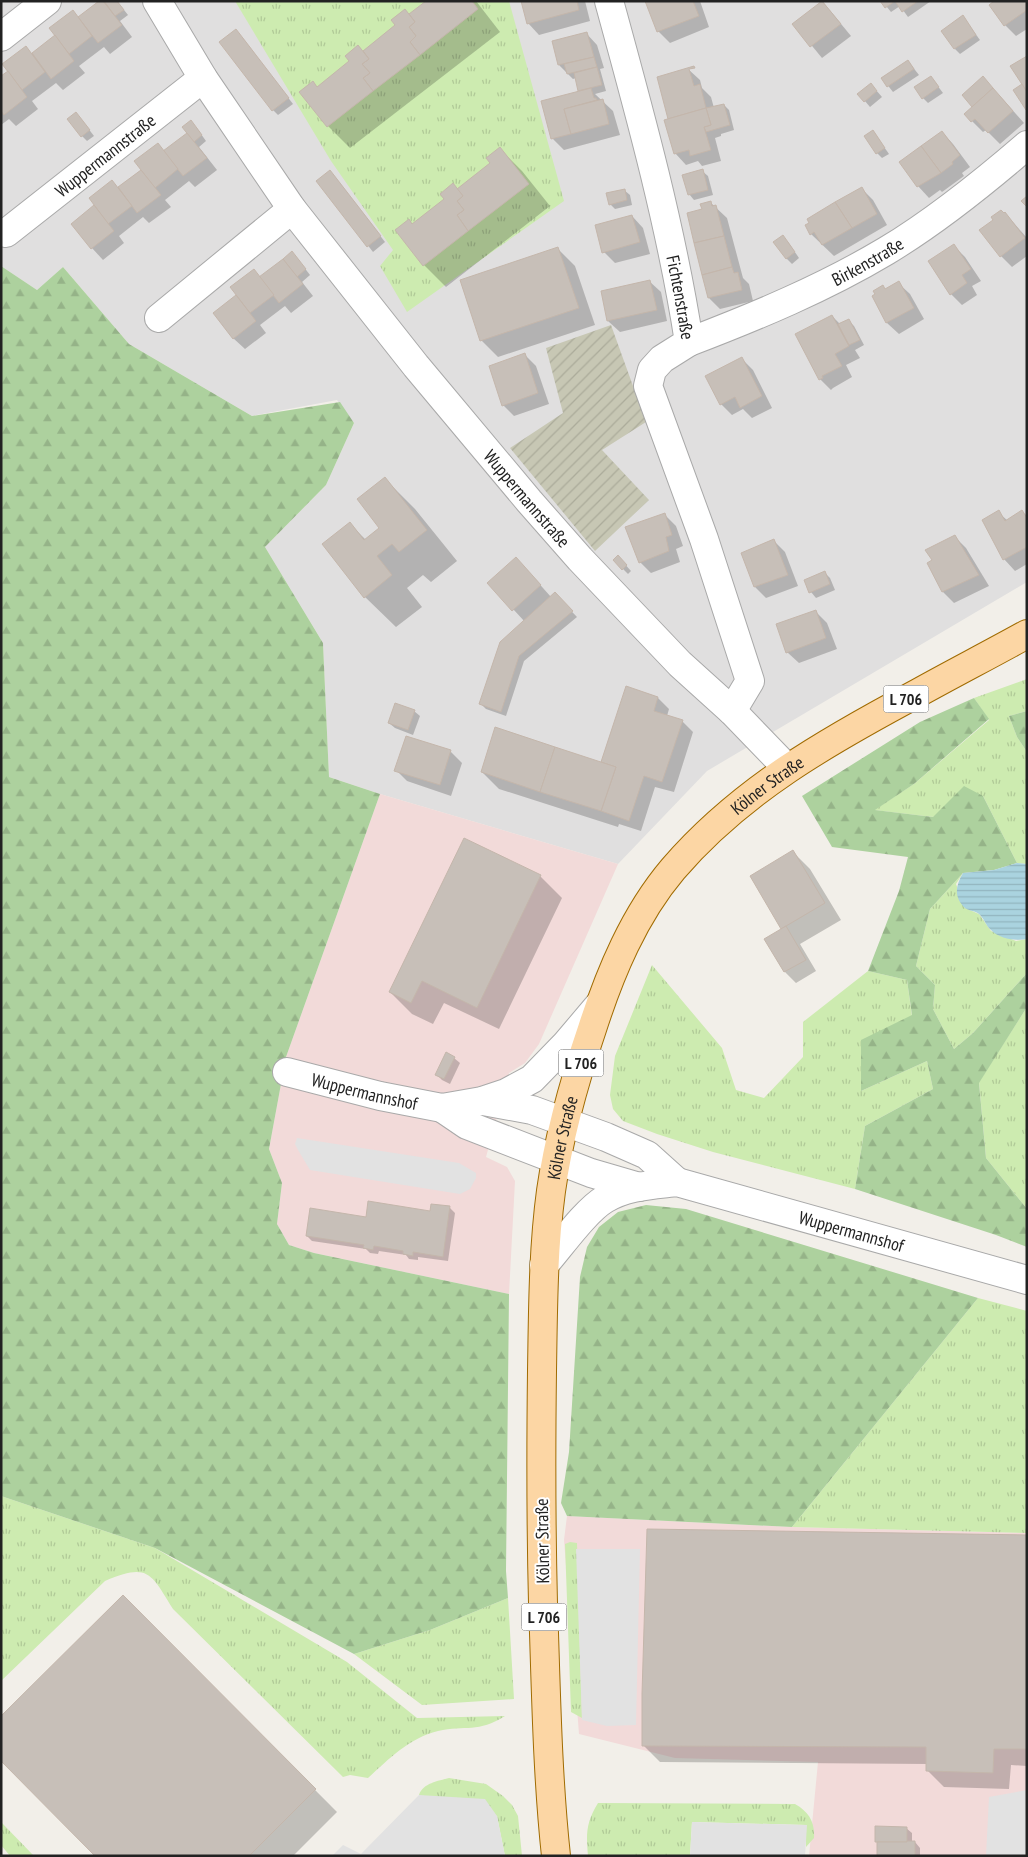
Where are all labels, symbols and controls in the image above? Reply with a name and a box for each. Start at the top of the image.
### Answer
street label: Wuppermannstraße [50,108,160,202]
street label: Birkenstraße [828,232,908,290]
street label: Fichtenstraße [662,253,700,341]
street label: Wuppermannstraße [479,445,576,552]
road number: L 706 [884,686,928,712]
street label: Kölner Straße [725,750,808,819]
road number: L 706 [558,1050,604,1076]
street label: Wuppermannshof [309,1067,421,1115]
street label: Kölner Straße [541,1093,582,1181]
street label: Wuppermannshof [796,1205,908,1257]
street label: Kölner Straße [530,1498,554,1584]
road number: L 706 [522,1604,566,1630]

